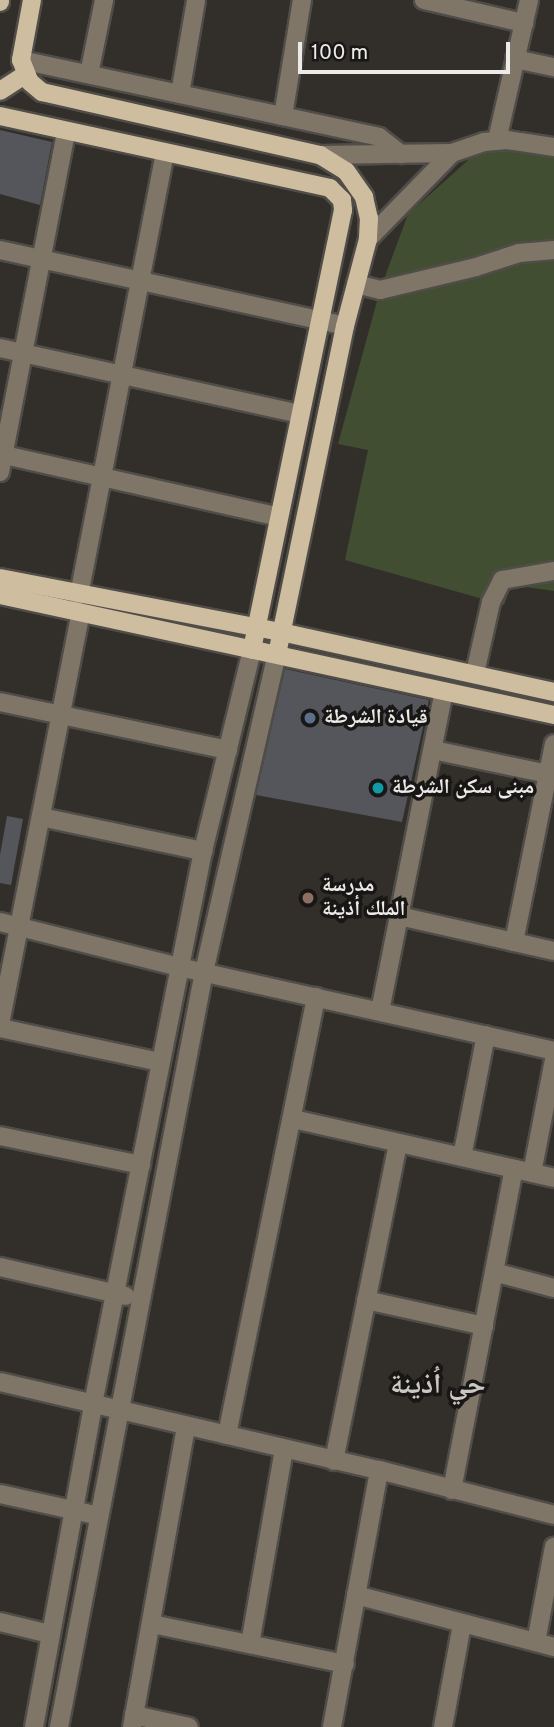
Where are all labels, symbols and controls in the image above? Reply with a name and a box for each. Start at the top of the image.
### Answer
scale bar [302,28,514,72]
text: 100 m [311,40,368,67]
place label: قيادة الشرطة [324,705,428,731]
marker: قيادة الشرطة [302,710,318,726]
place label: مبنى سكن الشرطة [392,775,534,801]
marker: مبنى سكن الشرطة [370,780,386,796]
place label: مدرسة الملك أذينة [322,873,405,923]
marker: مدرسة الملك أذينة [300,890,316,906]
district label: حي اُذينة [390,1369,486,1403]

